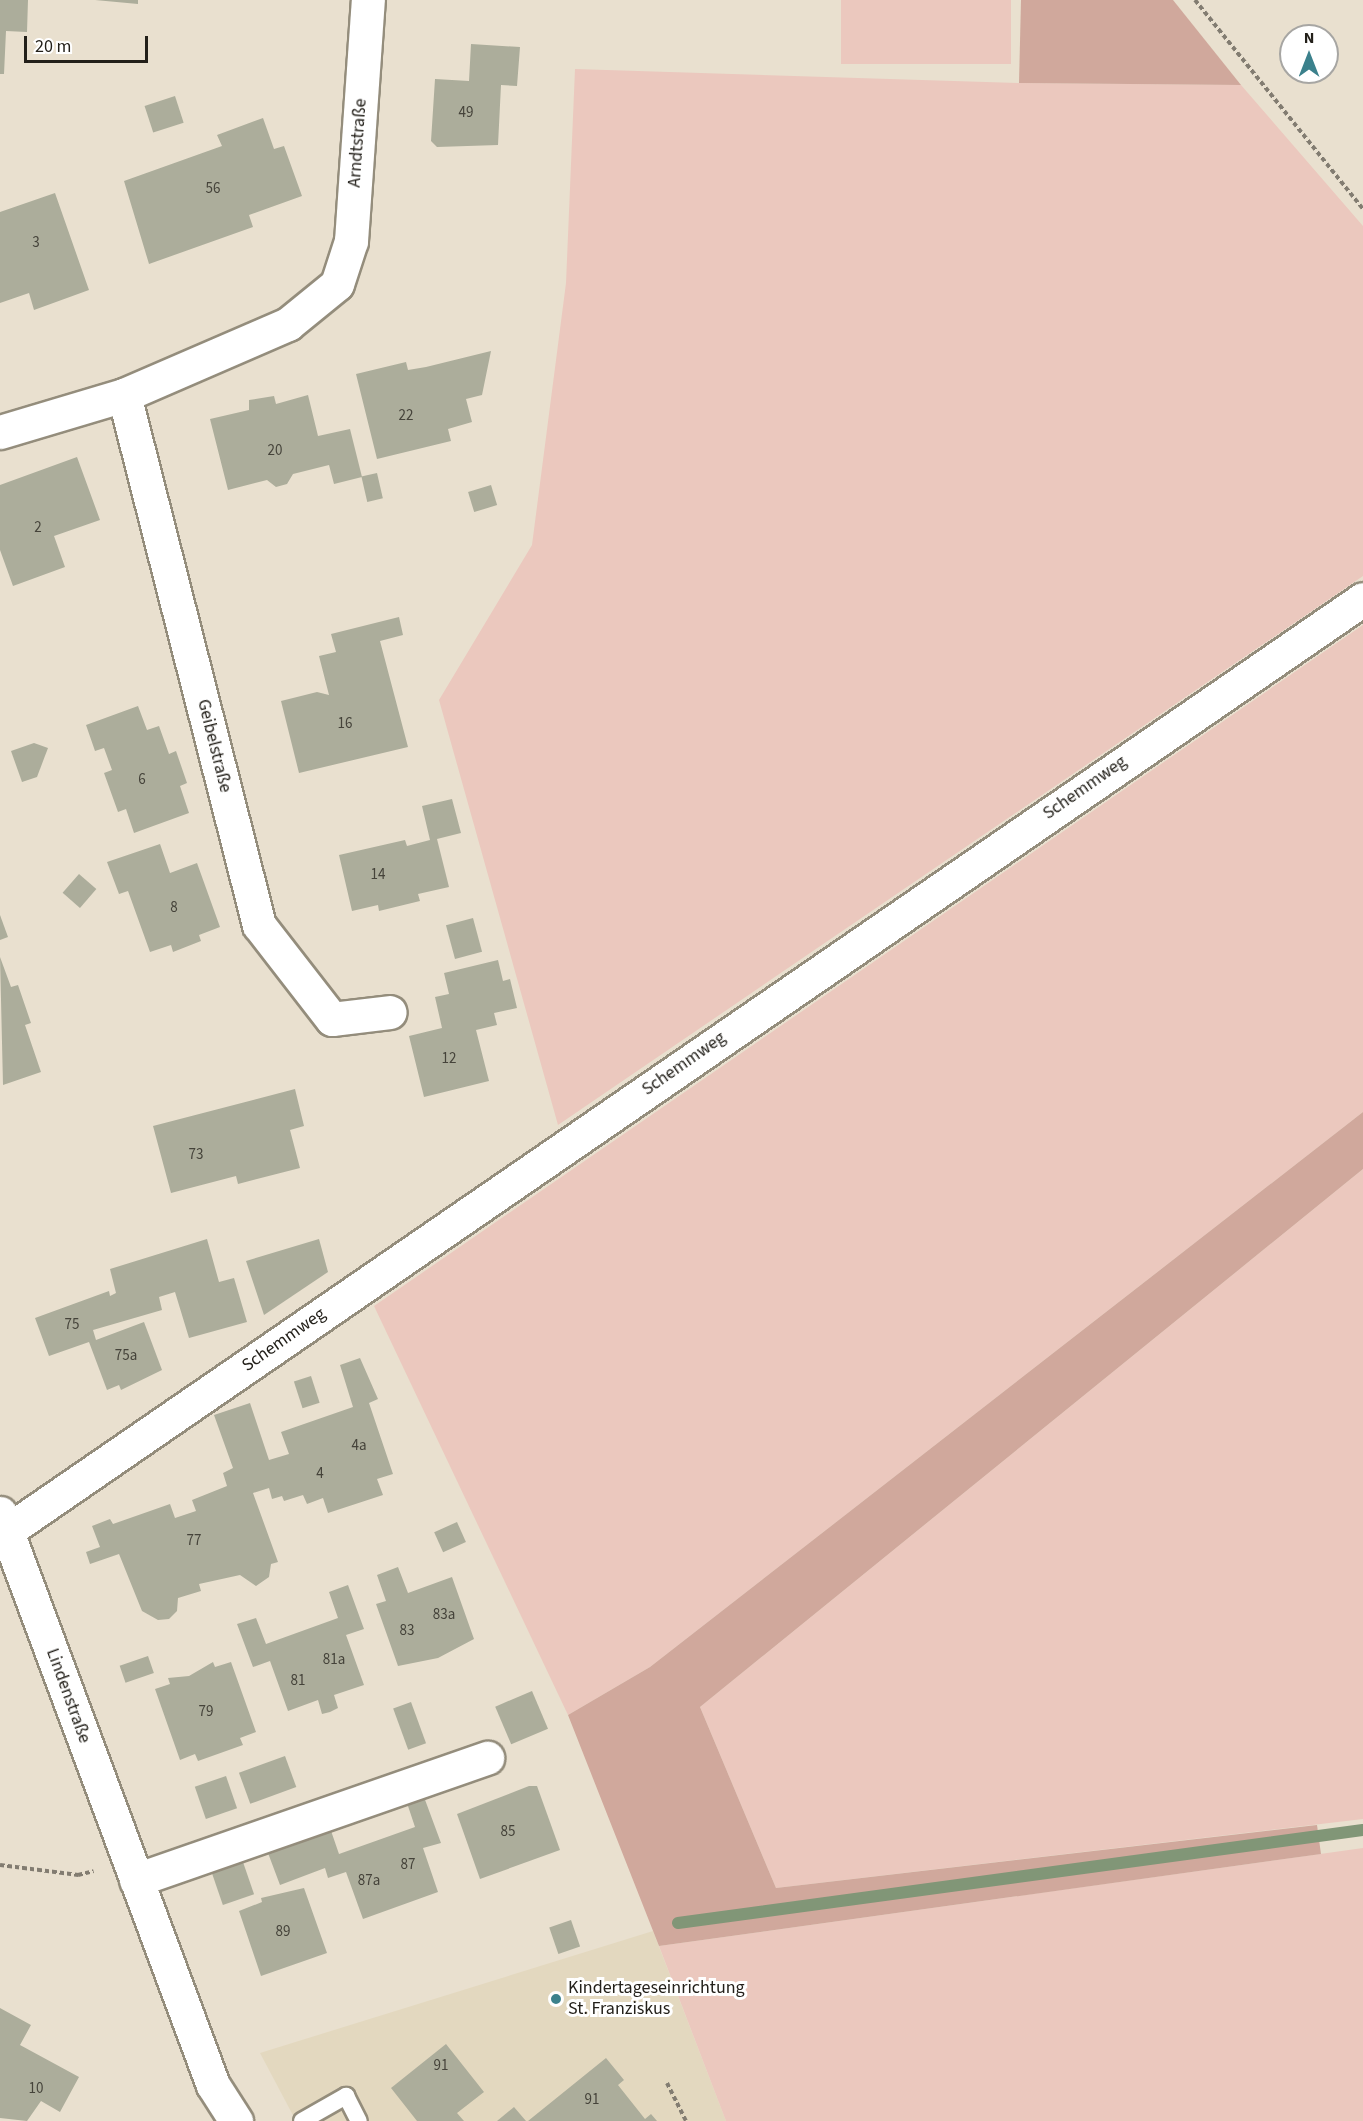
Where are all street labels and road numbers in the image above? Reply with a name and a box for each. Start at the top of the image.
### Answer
street label: Arndtstraße [344,98,372,188]
street label: Geibelstraße [192,697,236,795]
street label: Schemmweg [1039,751,1131,825]
street label: Schemmweg [638,1027,730,1101]
street label: Schemmweg [238,1303,330,1377]
street label: Lindenstraße [41,1646,95,1746]

